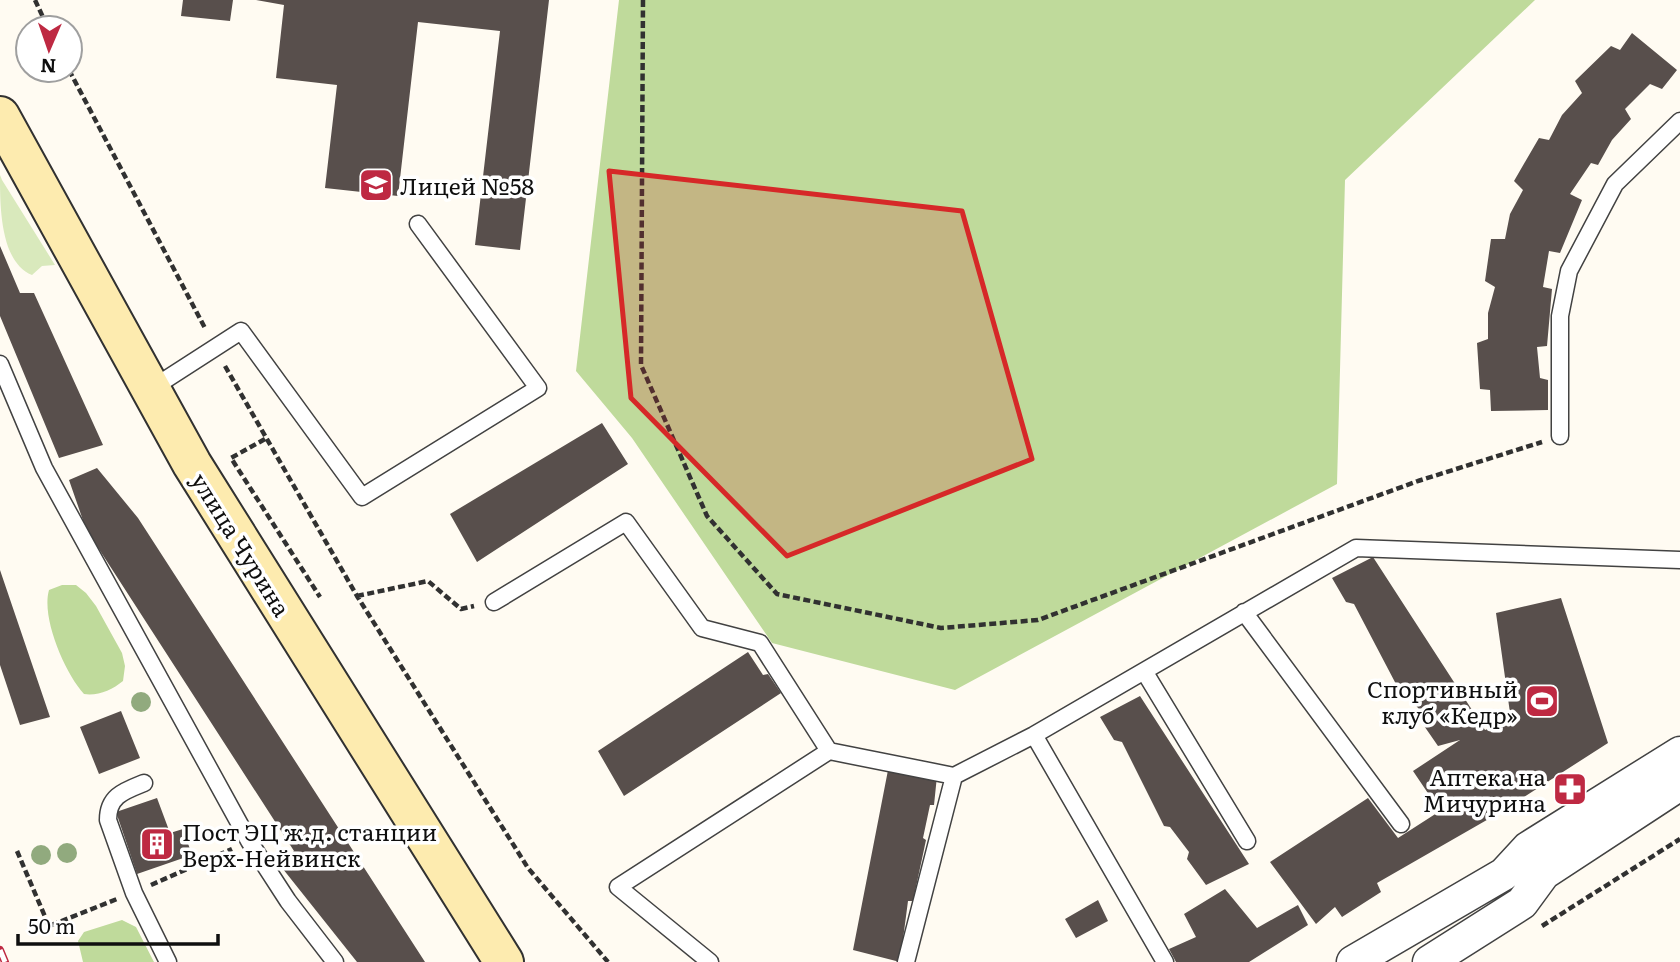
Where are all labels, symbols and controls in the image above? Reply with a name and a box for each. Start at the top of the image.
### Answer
north arrow [14,14,84,84]
text: N [40,53,57,81]
school or university icon: Лицей №58 [357,166,395,204]
place label: Лицей №58 [400,168,534,202]
street label: улица Чурина [184,466,300,623]
place label: Спортивный клуб «Кедр» [1367,671,1518,731]
sports icon: Спортивный клуб «Кедр» [1523,682,1561,720]
place label: Аптека на Мичурина [1423,759,1547,819]
pharmacy icon: Аптека на Мичурина [1551,770,1589,808]
place label: Пост ЭЦ ж.д. станции Верх-Нейвинск [182,814,437,874]
building icon: Пост ЭЦ ж.д. станции Верх-Нейвинск [138,825,176,863]
scale bar [18,902,217,946]
text: 50 m [28,909,75,940]

